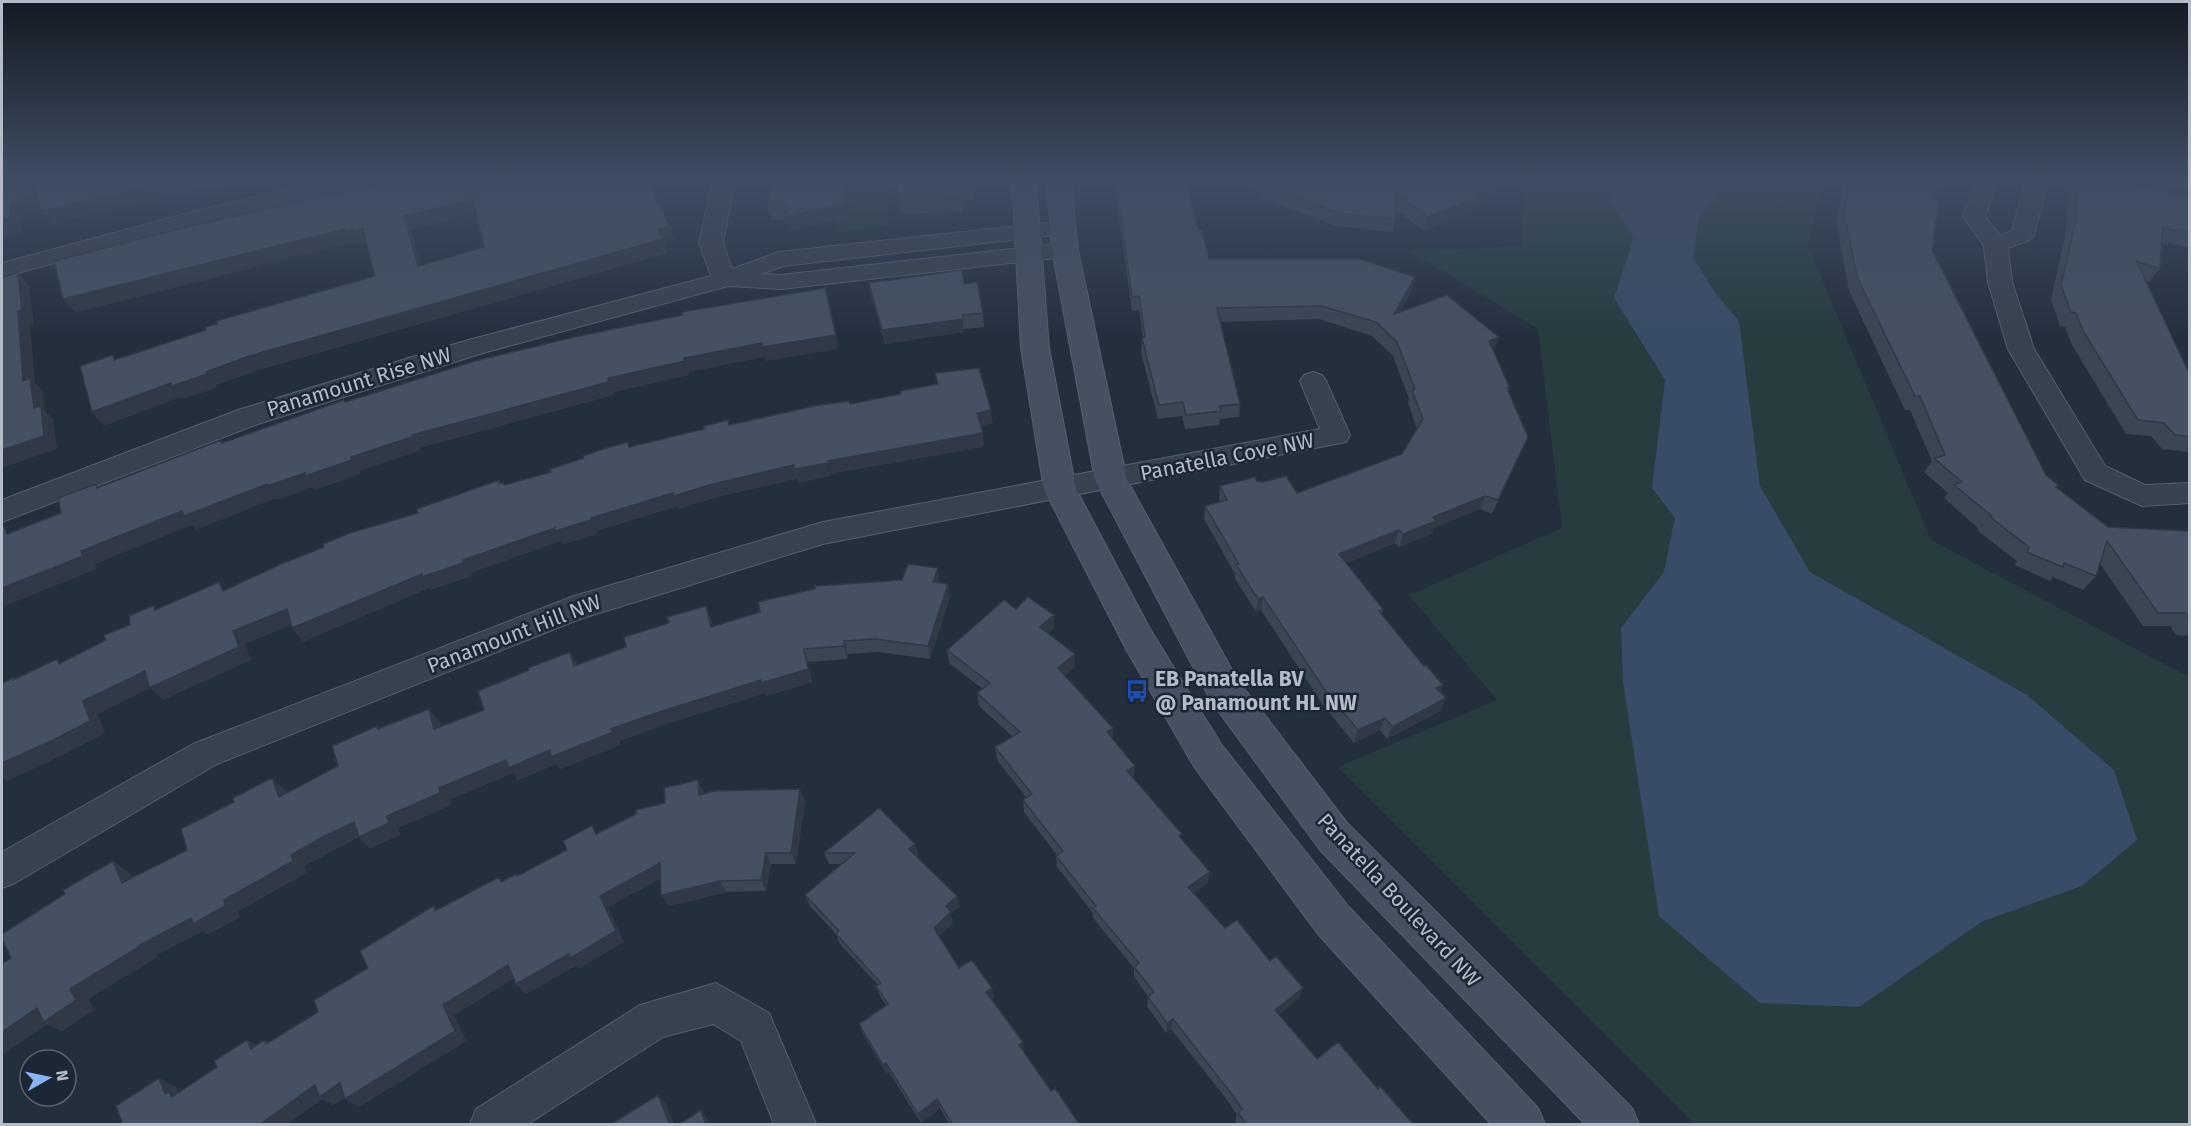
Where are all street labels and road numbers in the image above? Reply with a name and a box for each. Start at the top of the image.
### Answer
street label: Panamount Rise NW [264,342,454,422]
street label: Panatella Cove NW [1138,427,1316,487]
street label: Panamount Hill NW [423,589,605,679]
street label: Panatella Boulevard NW [1312,808,1486,992]

